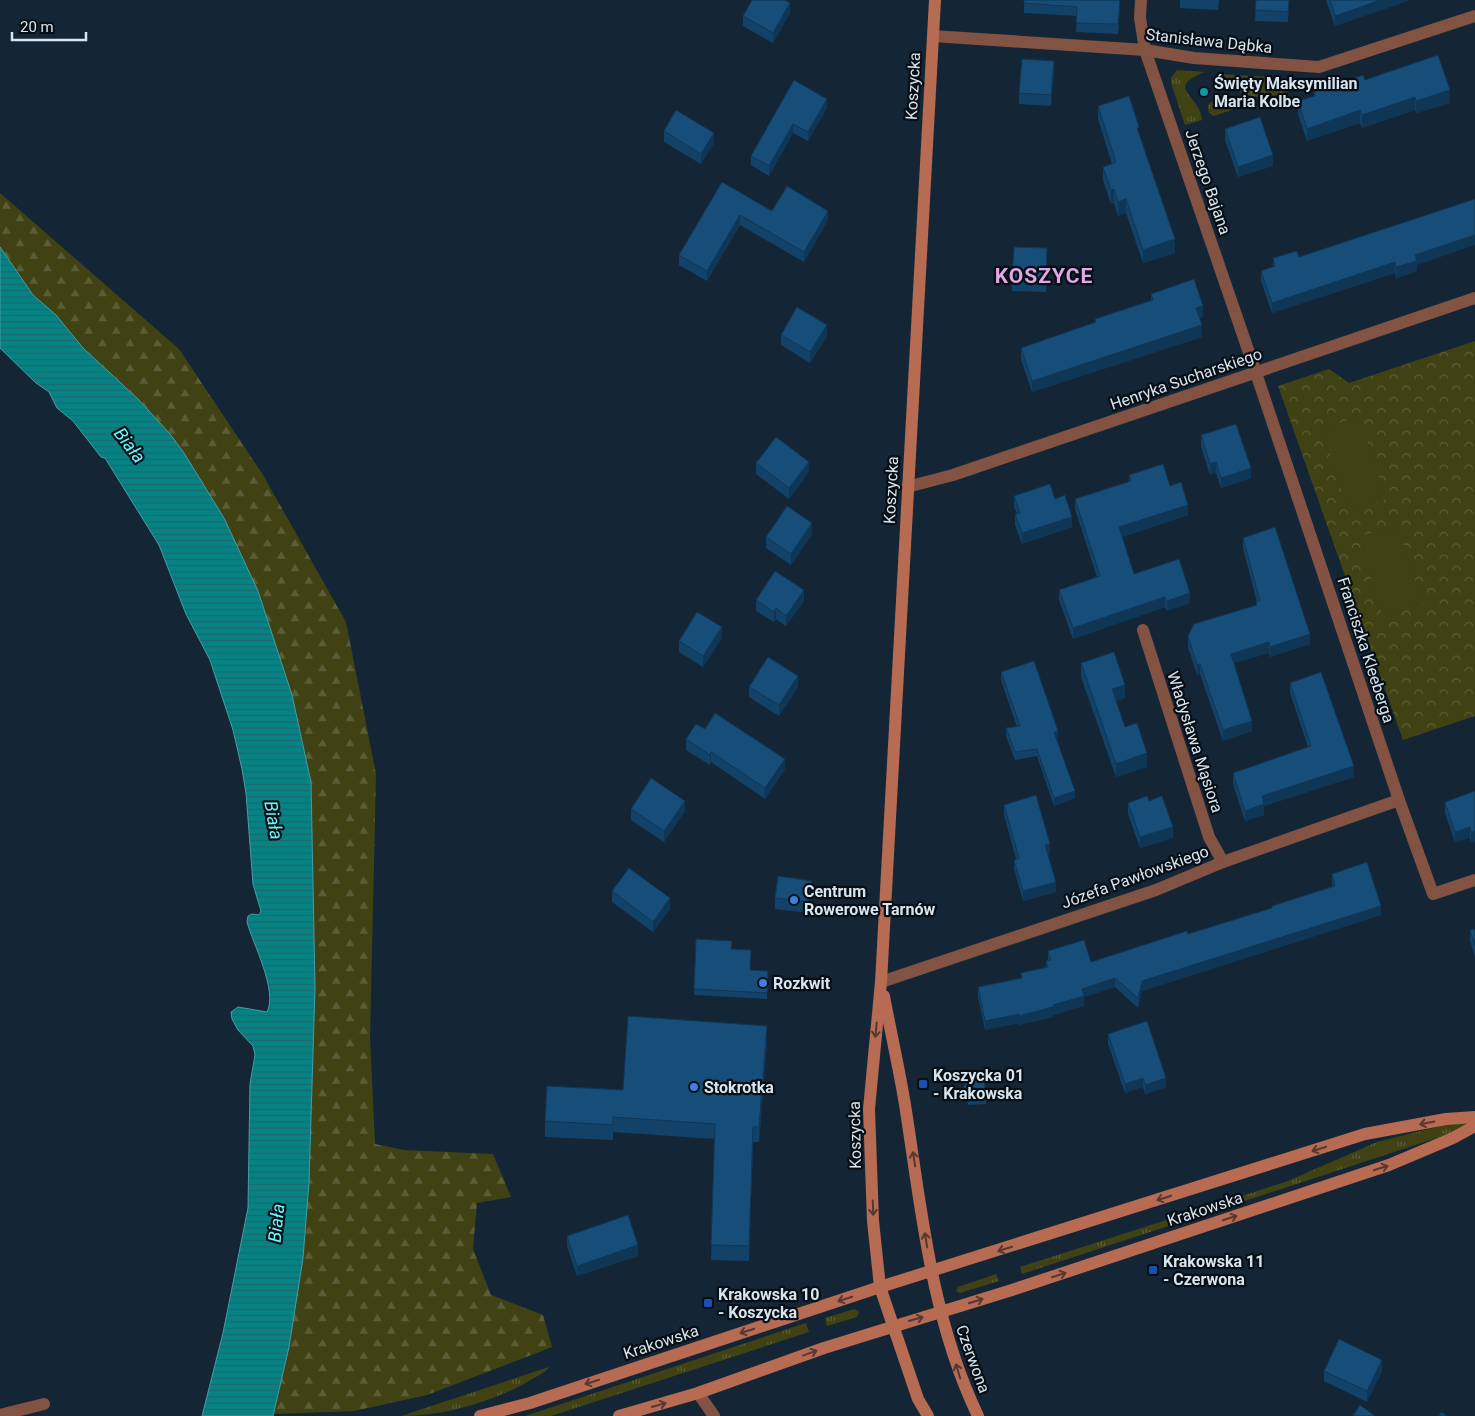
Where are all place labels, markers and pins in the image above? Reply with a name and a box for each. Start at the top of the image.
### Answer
place label: Święty Maksymilian Maria Kolbe [1214,74,1357,111]
marker: Święty Maksymilian Maria Kolbe [1198,86,1210,98]
place label: Centrum Rowerowe Tarnów [804,882,935,919]
marker: Centrum Rowerowe Tarnów [788,894,800,906]
place label: Rozkwit [773,974,831,993]
marker: Rozkwit [757,977,769,989]
place label: Koszycka 01 - Krakowska [933,1066,1024,1103]
place label: Stokrotka [704,1078,774,1097]
marker: Koszycka 01 - Krakowska [917,1078,929,1090]
marker: Stokrotka [688,1081,700,1093]
place label: Krakowska 11 - Czerwona [1163,1252,1264,1289]
marker: Krakowska 11 - Czerwona [1147,1264,1159,1276]
place label: Krakowska 10 - Koszycka [718,1285,819,1322]
marker: Krakowska 10 - Koszycka [702,1297,714,1309]

